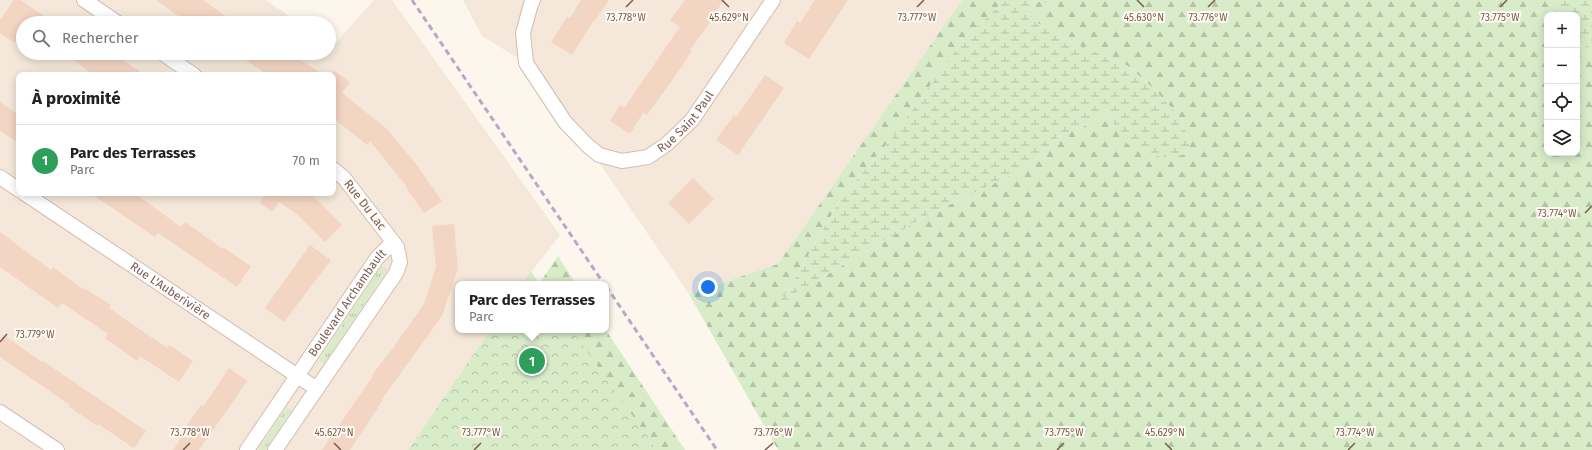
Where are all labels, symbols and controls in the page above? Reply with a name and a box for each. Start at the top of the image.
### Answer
text: 73.778°W [606,12,646,24]
text: 45.629°N [709,12,749,24]
text: 73.777°W [898,12,937,24]
text: 45.630°N [1124,12,1164,24]
text: 73.776°W [1188,12,1228,24]
text: 73.775°W [1481,12,1520,24]
map controls [1544,12,1580,156]
button: + [1544,12,1580,48]
search box [16,16,336,60]
icon: search [30,27,52,49]
text: Rechercher [62,29,138,47]
button: − [1544,48,1580,84]
button: locate [1544,84,1580,120]
text: À proximité [32,88,121,109]
street label: Rue Saint Paul [655,88,717,156]
button: layers [1544,120,1580,156]
text: Parc des Terrasses [70,144,196,162]
text: 1 [42,153,48,168]
text: 70 m [293,153,320,168]
text: Parc [70,162,95,177]
street label: Rue Du Lac [341,177,389,233]
text: 73.774°W [1537,208,1577,220]
street label: Boulevard Archambault [305,246,389,359]
street label: Rue L'Auberivière [128,259,213,323]
your location [698,277,718,297]
popup [455,281,609,333]
text: Parc des Terrasses [469,291,595,309]
text: Parc [469,309,494,324]
text: 73.779°W [15,329,55,341]
pin: 1 [519,346,545,376]
text: 73.778°W [170,427,210,439]
text: 45.627°N [314,427,354,439]
text: 73.777°W [462,427,501,439]
text: 73.776°W [753,427,793,439]
text: 73.775°W [1045,427,1084,439]
text: 45.629°N [1145,427,1185,439]
text: 73.774°W [1335,427,1375,439]

